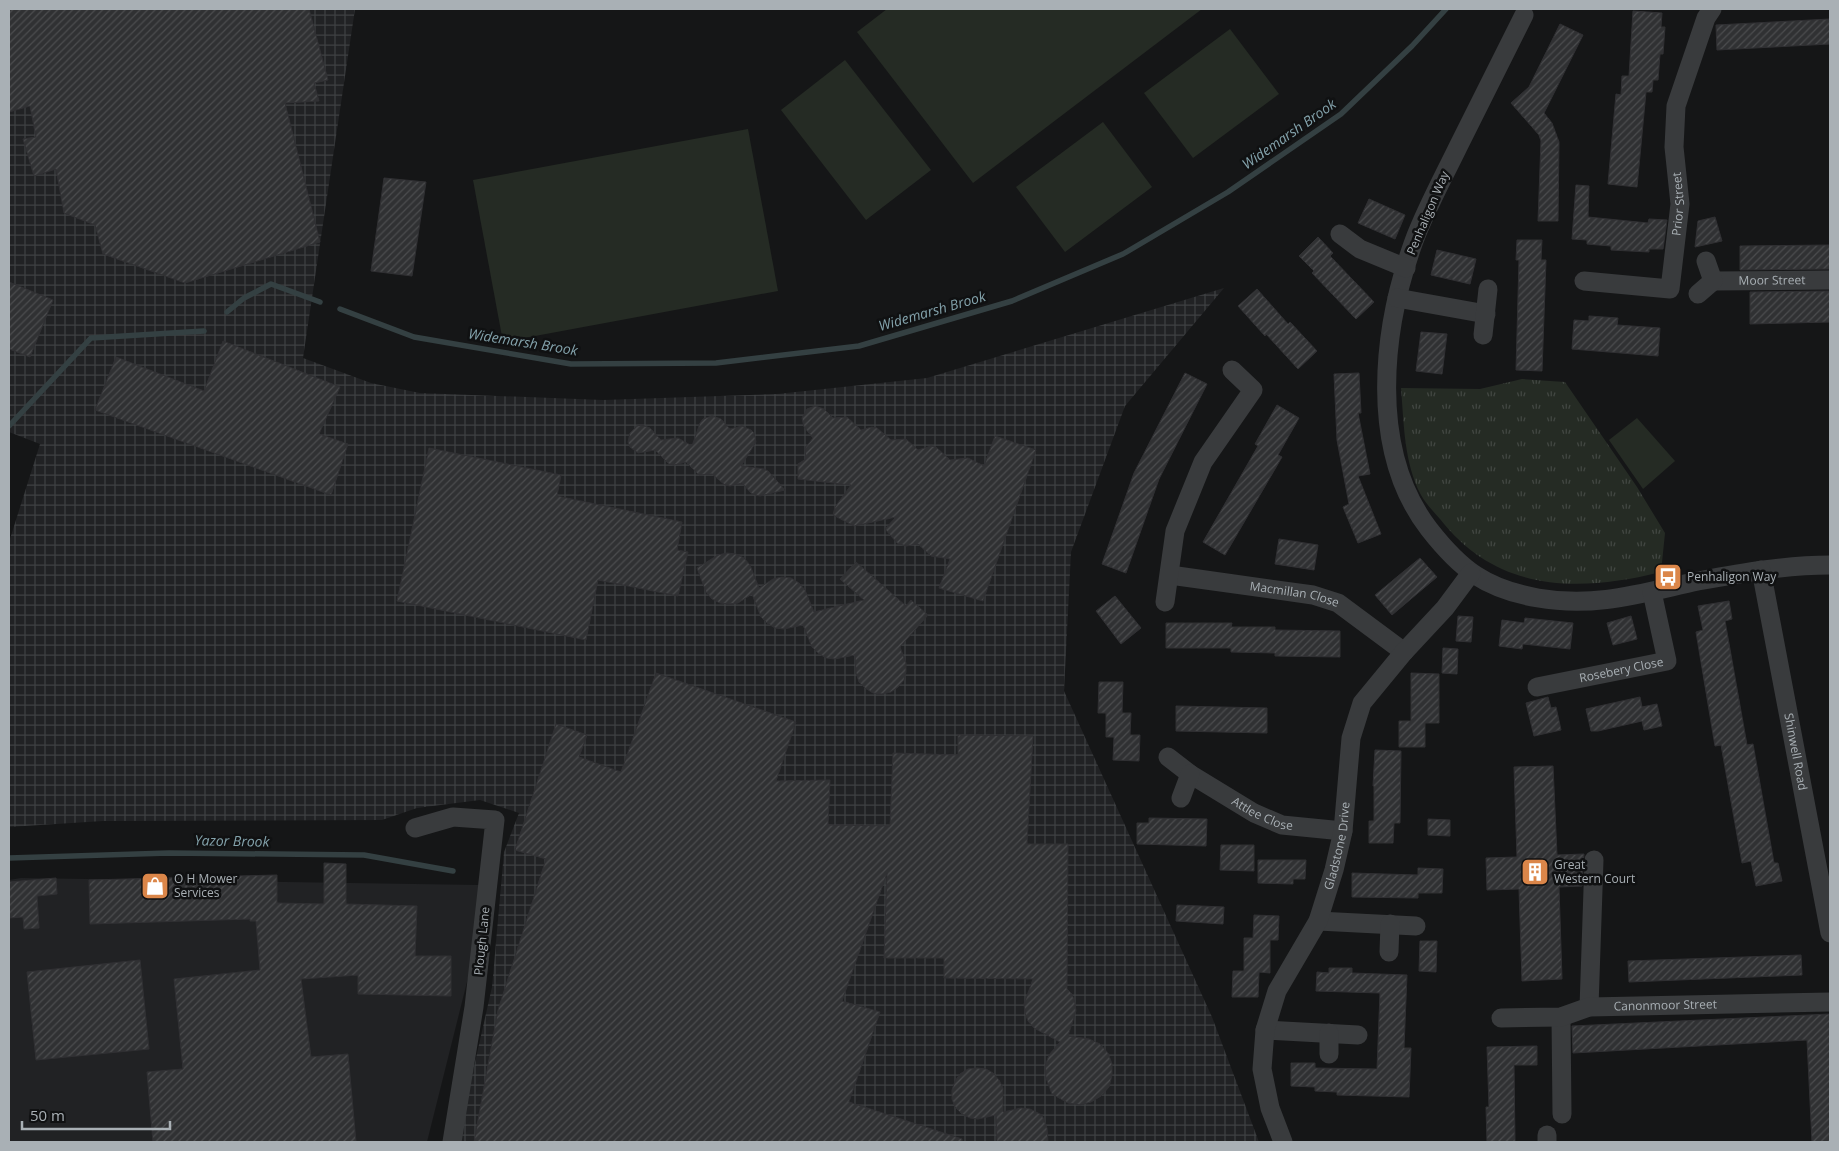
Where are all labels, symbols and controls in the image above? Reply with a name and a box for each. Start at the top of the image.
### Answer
water label: Widemarsh Brook [1238,93,1340,173]
street label: Penhaligon Way [1402,167,1453,257]
street label: Prior Street [1667,171,1688,237]
street label: Moor Street [1739,271,1805,289]
water label: Widemarsh Brook [876,286,989,335]
water label: Widemarsh Brook [467,323,580,360]
bus stop icon: Penhaligon Way [1653,562,1683,592]
place label: Penhaligon Way [1687,568,1777,585]
street label: Macmillan Close [1249,577,1342,611]
street label: Rosebery Close [1578,653,1665,686]
street label: Shinwell Road [1780,712,1812,792]
street label: Attlee Close [1229,792,1294,834]
street label: Gladstone Drive [1319,801,1353,892]
water label: Yazor Brook [194,830,271,851]
place label: Great Western Court [1554,856,1635,887]
building icon: Great Western Court [1520,857,1550,887]
place label: O H Mower Services [174,870,237,901]
shop icon: O H Mower Services [140,871,170,901]
street label: Plough Lane [469,906,494,976]
street label: Canonmoor Street [1613,995,1717,1014]
scale bar [22,1098,170,1130]
text: 50 m [30,1105,65,1125]

